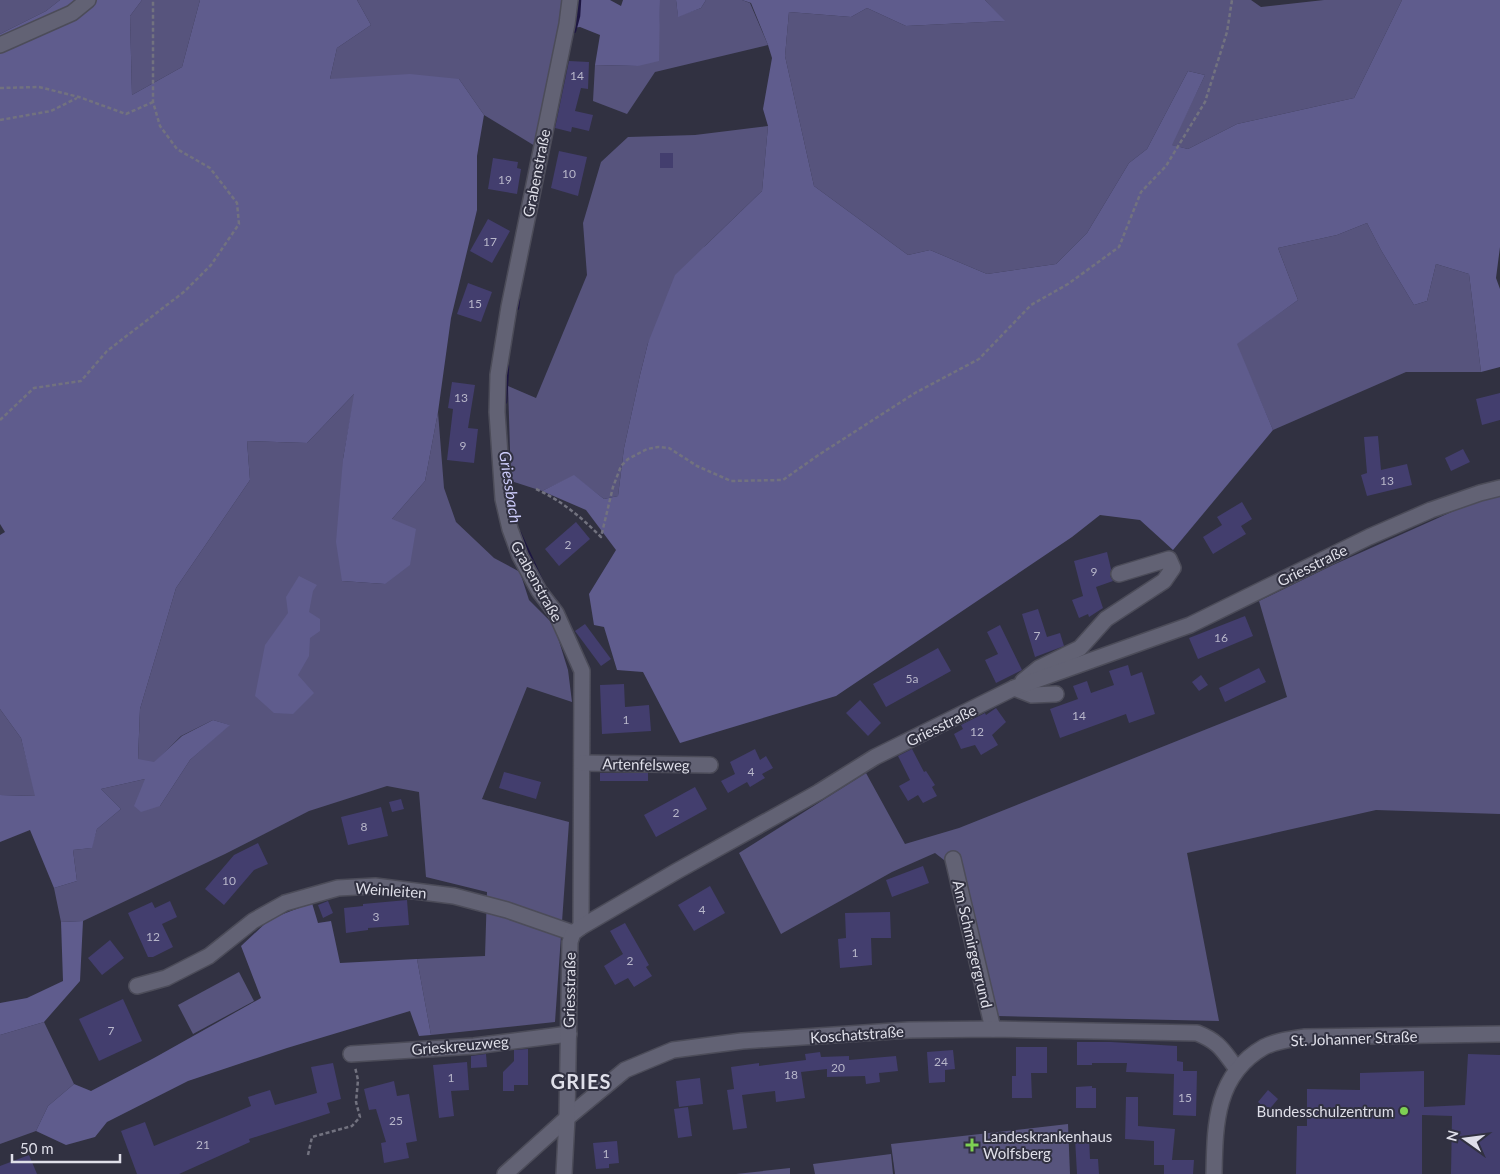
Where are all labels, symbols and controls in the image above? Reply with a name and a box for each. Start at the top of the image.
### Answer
house number: 14 [570,68,584,83]
street label: Grabenstraße [519,127,553,219]
house number: 10 [562,166,576,181]
house number: 19 [498,172,512,187]
house number: 17 [483,234,497,249]
house number: 15 [468,296,482,311]
house number: 13 [454,390,468,405]
house number: 9 [460,438,467,453]
water label: Griessbach [496,450,526,524]
house number: 13 [1380,473,1394,488]
street label: Grabenstraße [507,537,567,625]
house number: 2 [565,537,572,552]
street label: Griesstraße [1274,540,1350,590]
house number: 9 [1091,564,1098,579]
house number: 7 [1034,628,1041,643]
house number: 16 [1214,630,1228,645]
house number: 5a [906,671,918,686]
street label: Griesstraße [903,700,979,750]
house number: 14 [1072,708,1086,723]
house number: 1 [623,712,630,727]
house number: 12 [970,724,984,739]
street label: Artenfelsweg [602,754,690,774]
house number: 4 [748,764,755,779]
house number: 2 [673,805,680,820]
house number: 8 [361,819,368,834]
house number: 10 [222,873,236,888]
street label: Am Schmirgergrund [950,878,996,1010]
street label: Weinleiten [355,879,427,901]
house number: 4 [699,902,706,917]
house number: 3 [373,909,380,924]
house number: 12 [146,929,160,944]
house number: 1 [852,945,859,960]
street label: Griesstraße [559,952,579,1028]
house number: 2 [627,953,634,968]
street label: Koschatstraße [810,1022,905,1046]
house number: 7 [108,1023,115,1038]
street label: St. Johanner Straße [1290,1027,1418,1049]
street label: Grieskreuzweg [411,1032,510,1058]
house number: 24 [934,1054,948,1069]
house number: 20 [831,1060,845,1075]
house number: 18 [784,1067,798,1082]
district label: GRIES [551,1069,611,1093]
house number: 1 [448,1070,455,1085]
house number: 15 [1178,1090,1192,1105]
place label: Bundesschulzentrum [1257,1102,1394,1120]
marker: Bundesschulzentrum [1398,1105,1410,1117]
house number: 25 [389,1113,403,1128]
north arrow [1440,1114,1490,1164]
place label: Landeskrankenhaus Wolfsberg [983,1127,1112,1162]
text: N [1442,1128,1461,1143]
scale bar [12,1132,120,1164]
house number: 21 [196,1137,210,1152]
marker: Landeskrankenhaus Wolfsberg [965,1138,979,1152]
text: 50 m [20,1139,54,1157]
house number: 1 [603,1146,610,1161]

